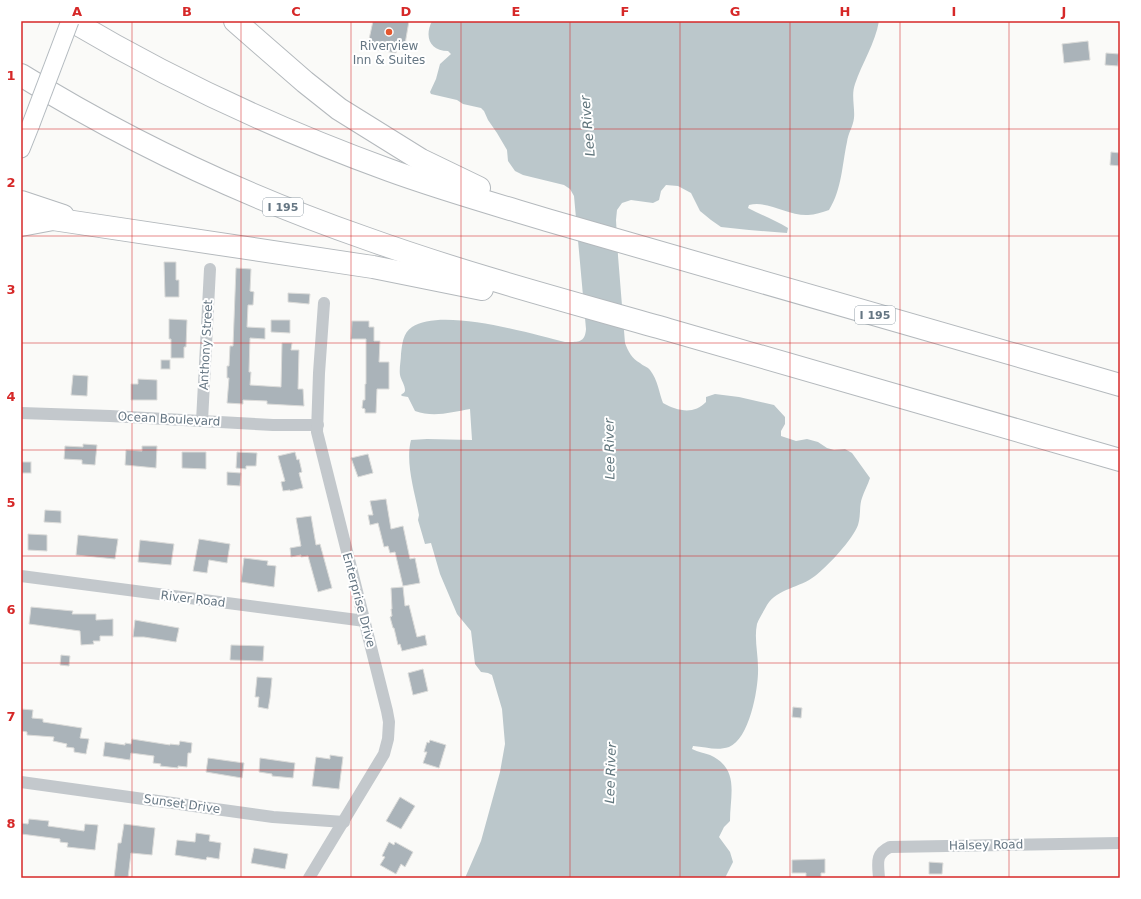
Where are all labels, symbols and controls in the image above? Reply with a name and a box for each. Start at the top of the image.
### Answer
text: A [72,4,82,19]
text: B [182,4,192,19]
text: C [291,4,301,19]
text: D [401,4,412,19]
text: E [512,4,520,19]
text: F [621,4,629,19]
text: G [730,4,740,19]
text: H [840,4,850,19]
text: I [952,4,956,19]
text: J [1061,4,1066,19]
marker: Riverview Inn & Suites [384,27,394,37]
place label: Riverview Inn & Suites [353,39,425,67]
text: 1 [6,68,16,83]
water label: Lee River [577,93,598,157]
text: 2 [6,175,16,190]
road number: I 195 [263,198,303,216]
text: 3 [6,282,16,297]
street label: Anthony Street [197,299,215,391]
road number: I 195 [855,306,895,324]
text: 4 [6,389,16,404]
street label: Ocean Boulevard [117,409,221,429]
water label: Lee River [601,417,618,480]
text: 5 [6,495,16,510]
street label: Enterprise Drive [340,551,378,649]
street label: River Road [160,588,226,610]
text: 6 [6,602,16,617]
text: 7 [6,709,16,724]
water label: Lee River [602,741,619,804]
street label: Sunset Drive [143,792,221,816]
text: 8 [6,816,16,831]
street label: Halsey Road [949,837,1023,853]

